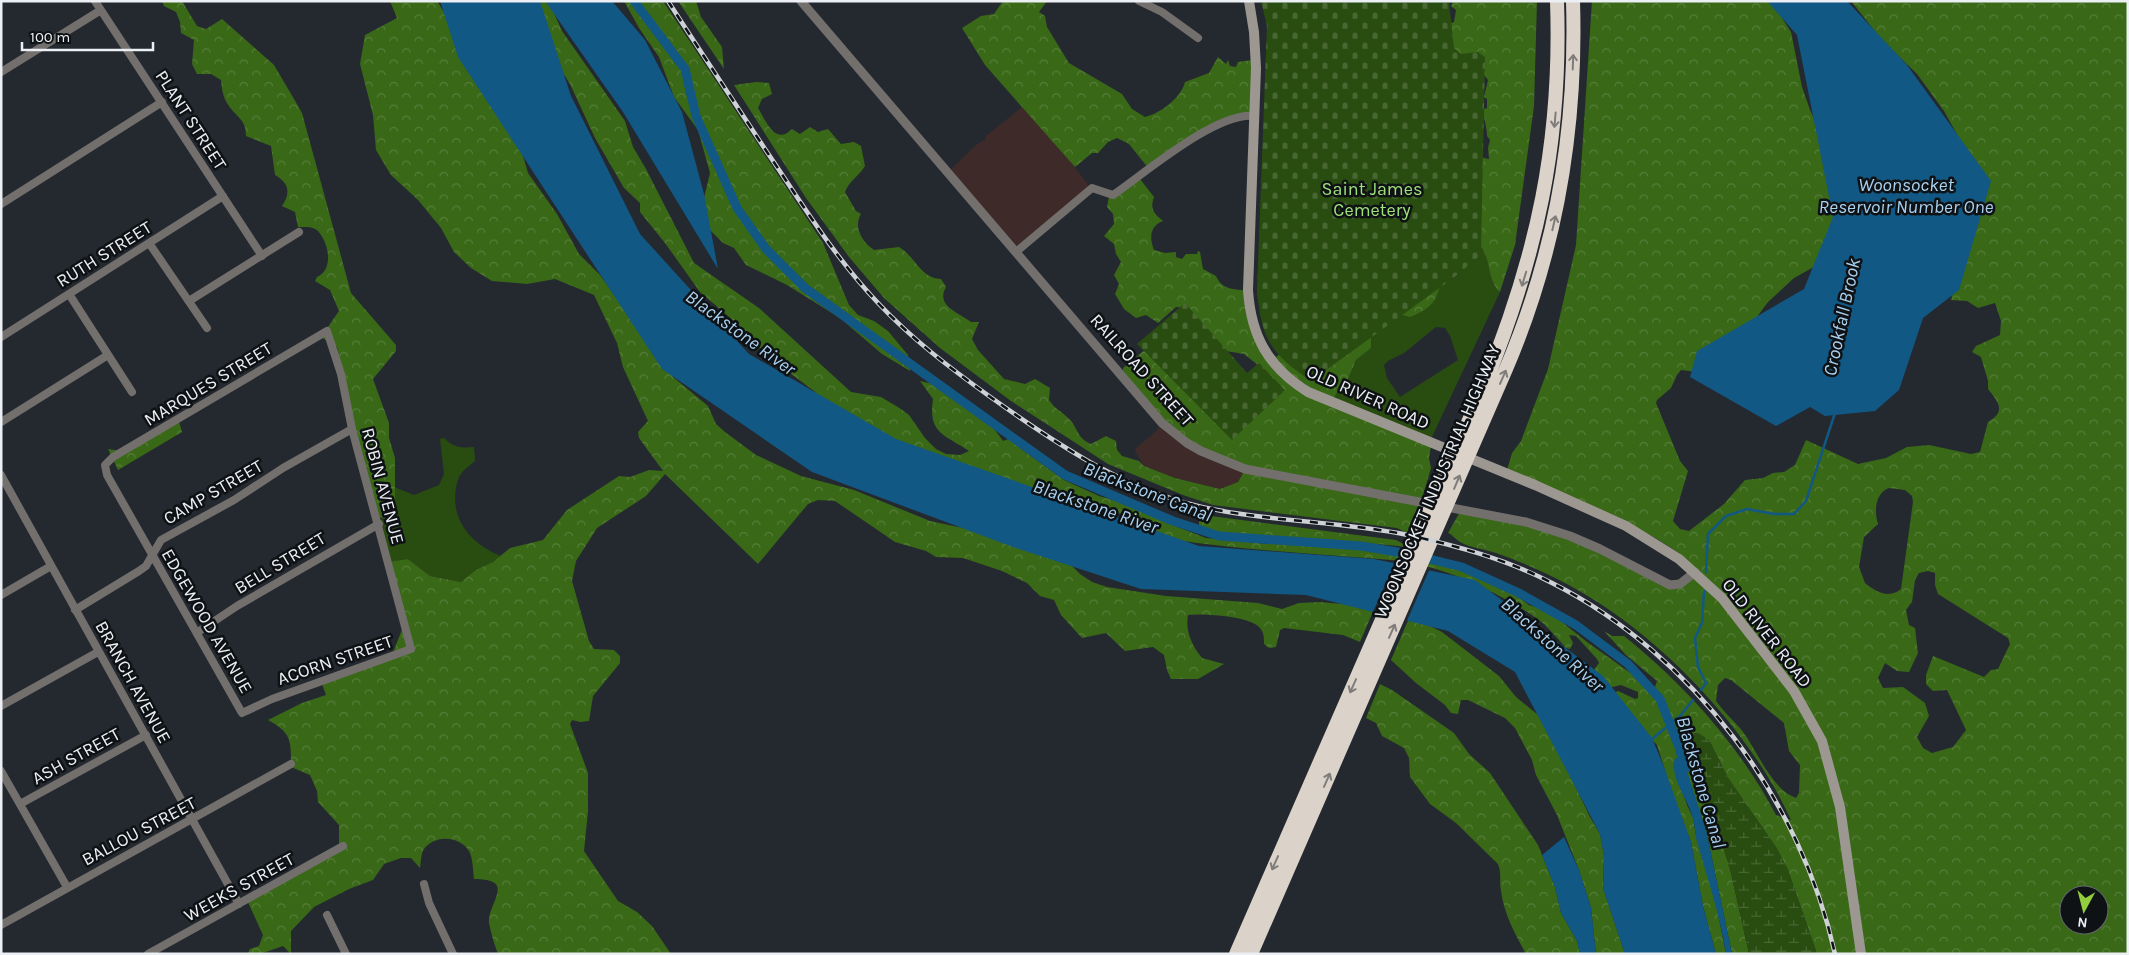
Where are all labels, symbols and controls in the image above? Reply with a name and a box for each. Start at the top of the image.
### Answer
scale bar [22,20,154,52]
text: 100 m [30,28,70,46]
one-way arrow [1569,55,1578,71]
street label: PLANT STREET [151,66,231,174]
one-way arrow [1550,112,1559,128]
water label: Woonsocket Reservoir Number One [1819,174,1994,218]
park label: Saint James Cemetery [1322,178,1422,221]
street label: RUTH STREET [52,216,156,292]
one-way arrow [1550,216,1559,232]
water label: Crookfall Brook [1819,256,1865,378]
one-way arrow [1518,271,1528,287]
water label: Blackstone River [681,285,801,381]
street label: RAILROAD STREET [1086,309,1198,431]
street label: MARQUES STREET [140,337,276,431]
street label: WOONSOCKET INDUSTRIAL HIGHWAY [1369,341,1505,621]
street label: OLD RIVER ROAD [1303,360,1433,434]
one-way arrow [1498,370,1508,385]
street label: ROBIN AVENUE [357,425,409,547]
street label: CAMP STREET [159,455,267,529]
water label: Blackstone Canal [1080,457,1215,527]
water label: Blackstone River [1030,475,1163,539]
one-way arrow [1453,475,1463,490]
street label: BELL STREET [230,527,330,599]
street label: EDGEWOOD AVENUE [157,545,257,697]
street label: OLD RIVER ROAD [1717,574,1817,692]
water label: Blackstone River [1496,593,1609,698]
street label: BRANCH AVENUE [90,617,176,747]
one-way arrow [1388,624,1398,639]
street label: ACORN STREET [274,630,396,690]
one-way arrow [1348,678,1358,693]
water label: Blackstone Canal [1672,714,1730,851]
street label: ASH STREET [28,723,124,789]
one-way arrow [1323,773,1332,788]
street label: BALLOU STREET [78,792,200,870]
street label: WEEKS STREET [180,848,298,926]
one-way arrow [1270,855,1280,870]
north arrow [2059,885,2109,935]
text: N [2076,913,2088,931]

